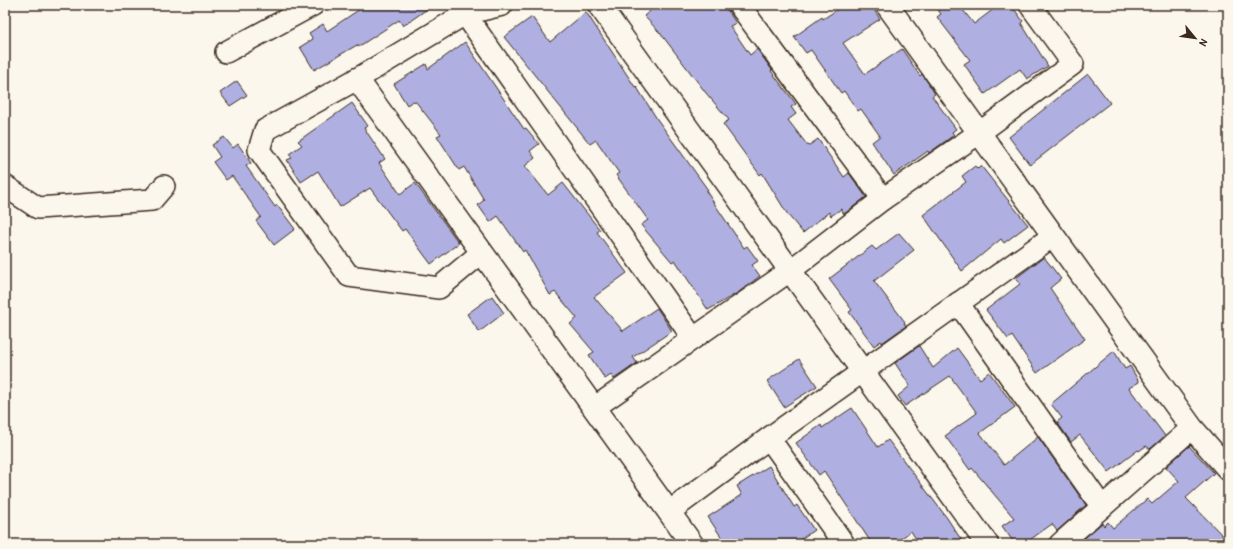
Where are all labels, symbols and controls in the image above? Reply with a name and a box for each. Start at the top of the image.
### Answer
north arrow [1175,18,1215,58]
text: N [1196,37,1211,49]

